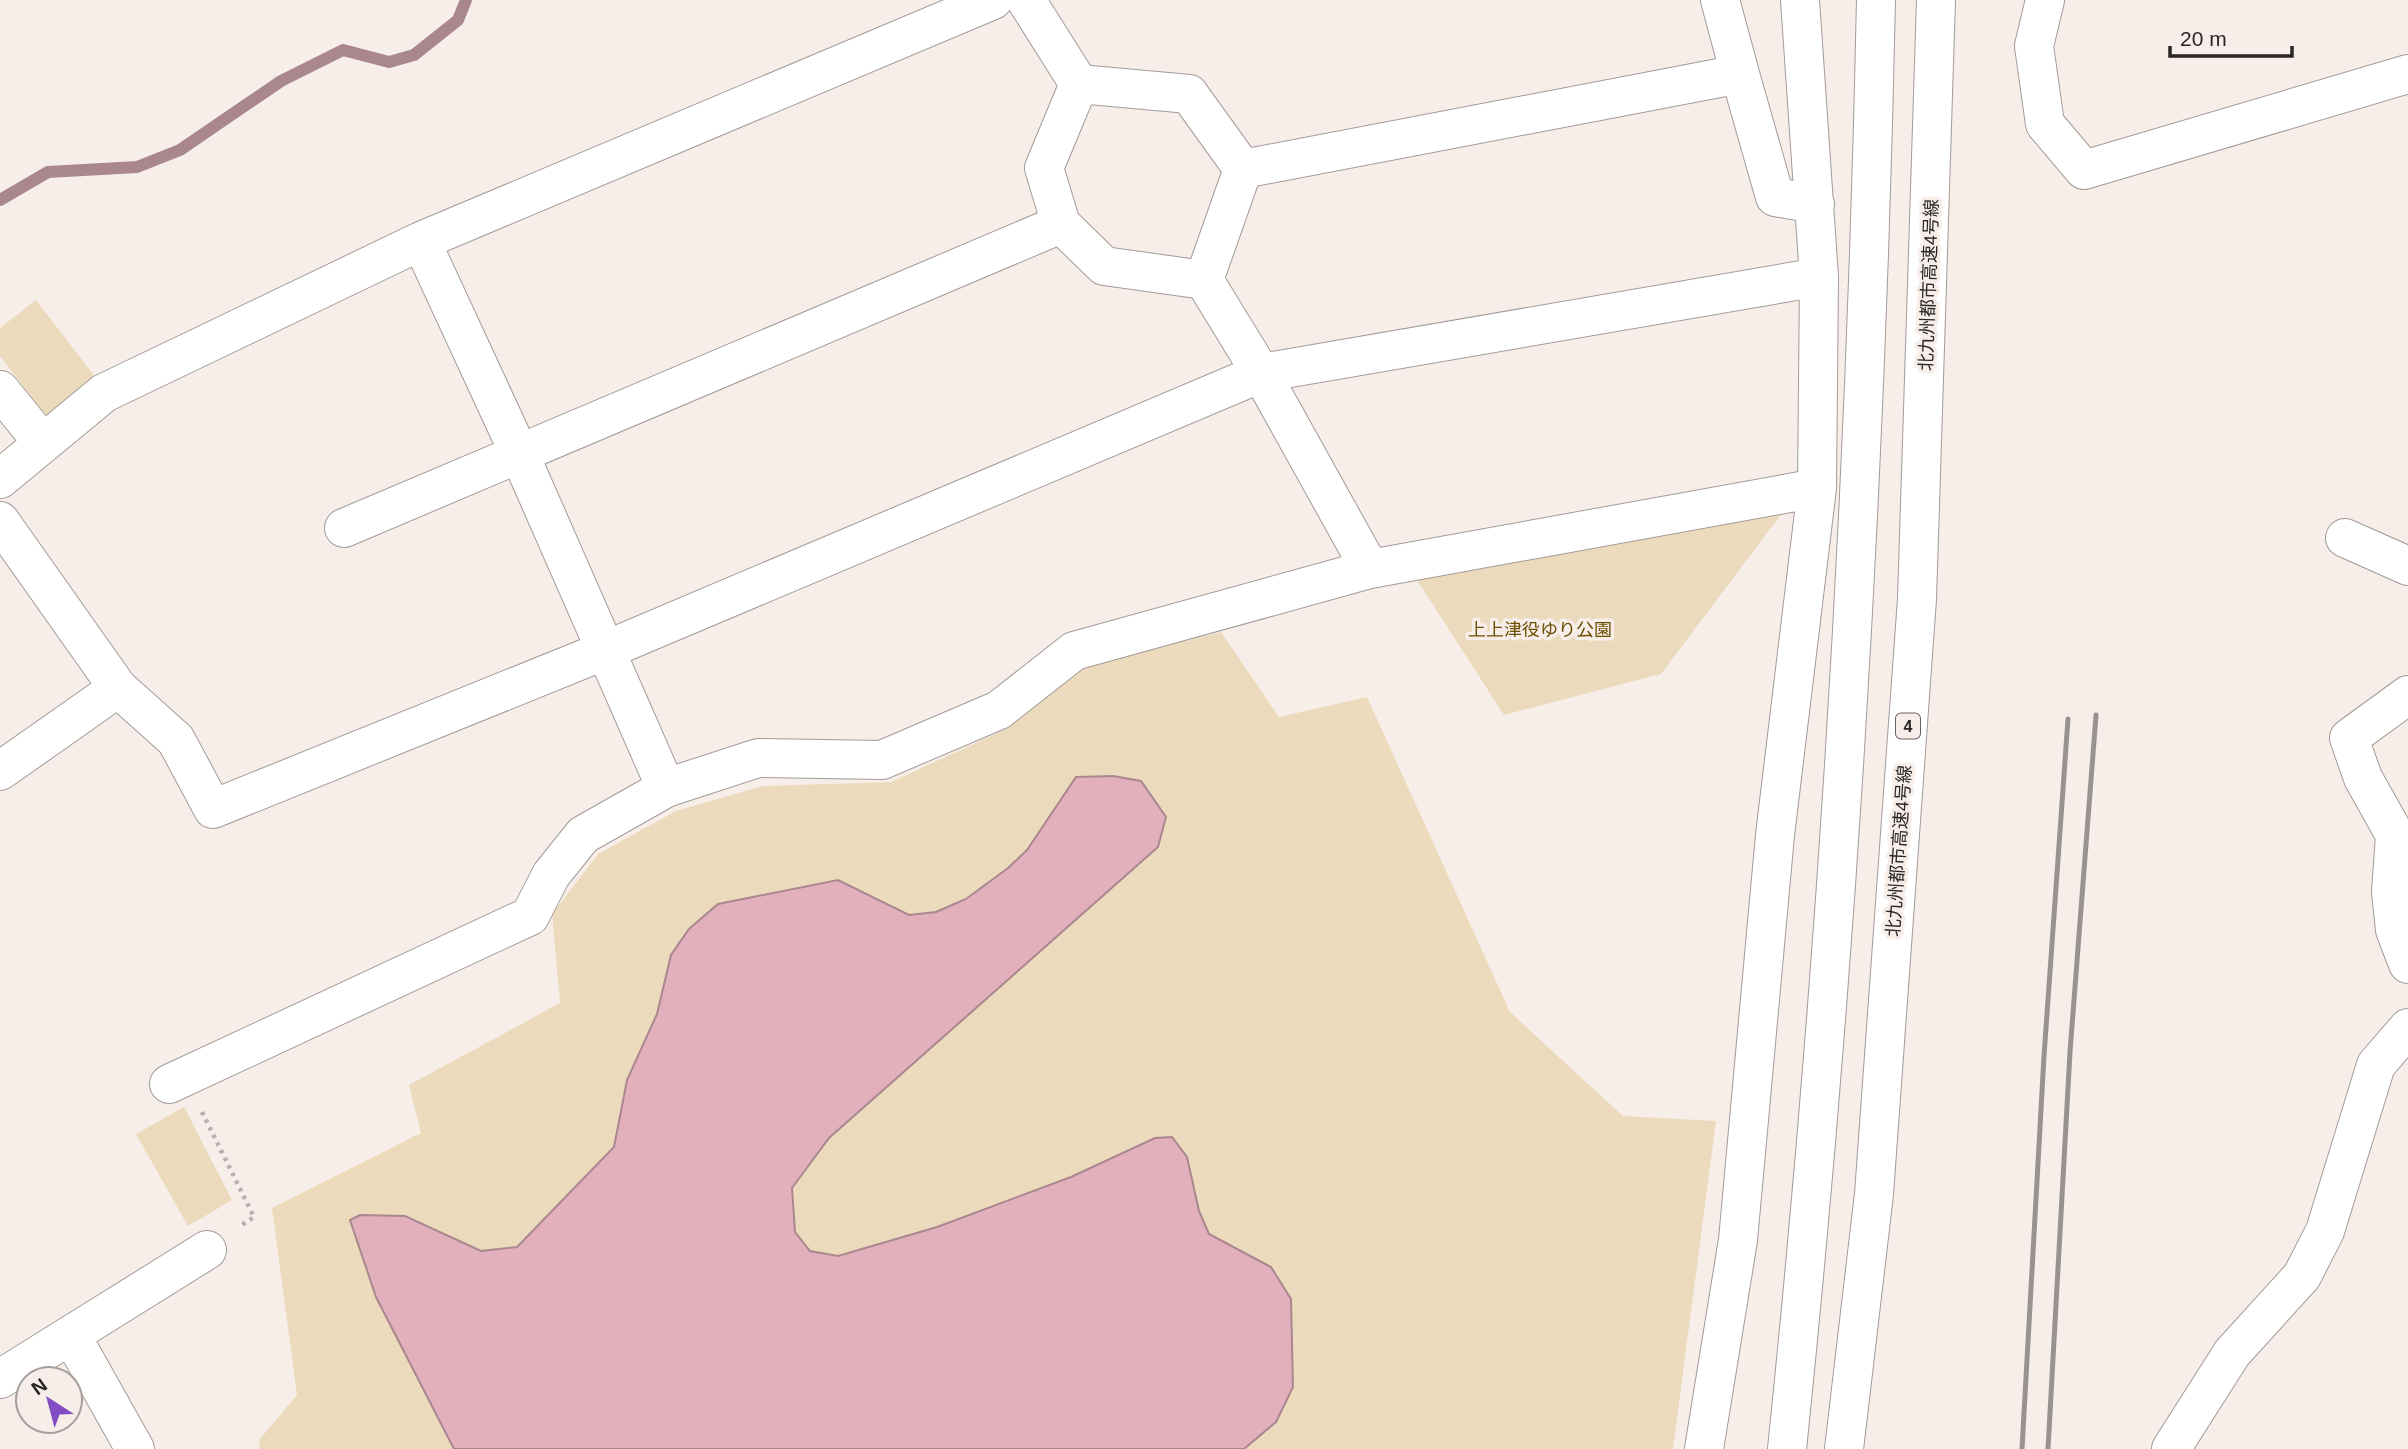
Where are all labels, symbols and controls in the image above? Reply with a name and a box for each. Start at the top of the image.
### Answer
scale bar [2170,14,2292,58]
text: 20 m [2180,27,2227,50]
street label: 北九州都市高速4号線 [1916,199,1942,371]
park label: 上上津役ゆり公園 [1468,620,1612,640]
road number: 4 [1896,713,1920,738]
street label: 北九州都市高速4号線 [1883,765,1915,937]
north arrow [14,1365,84,1435]
text: N [28,1374,51,1399]

